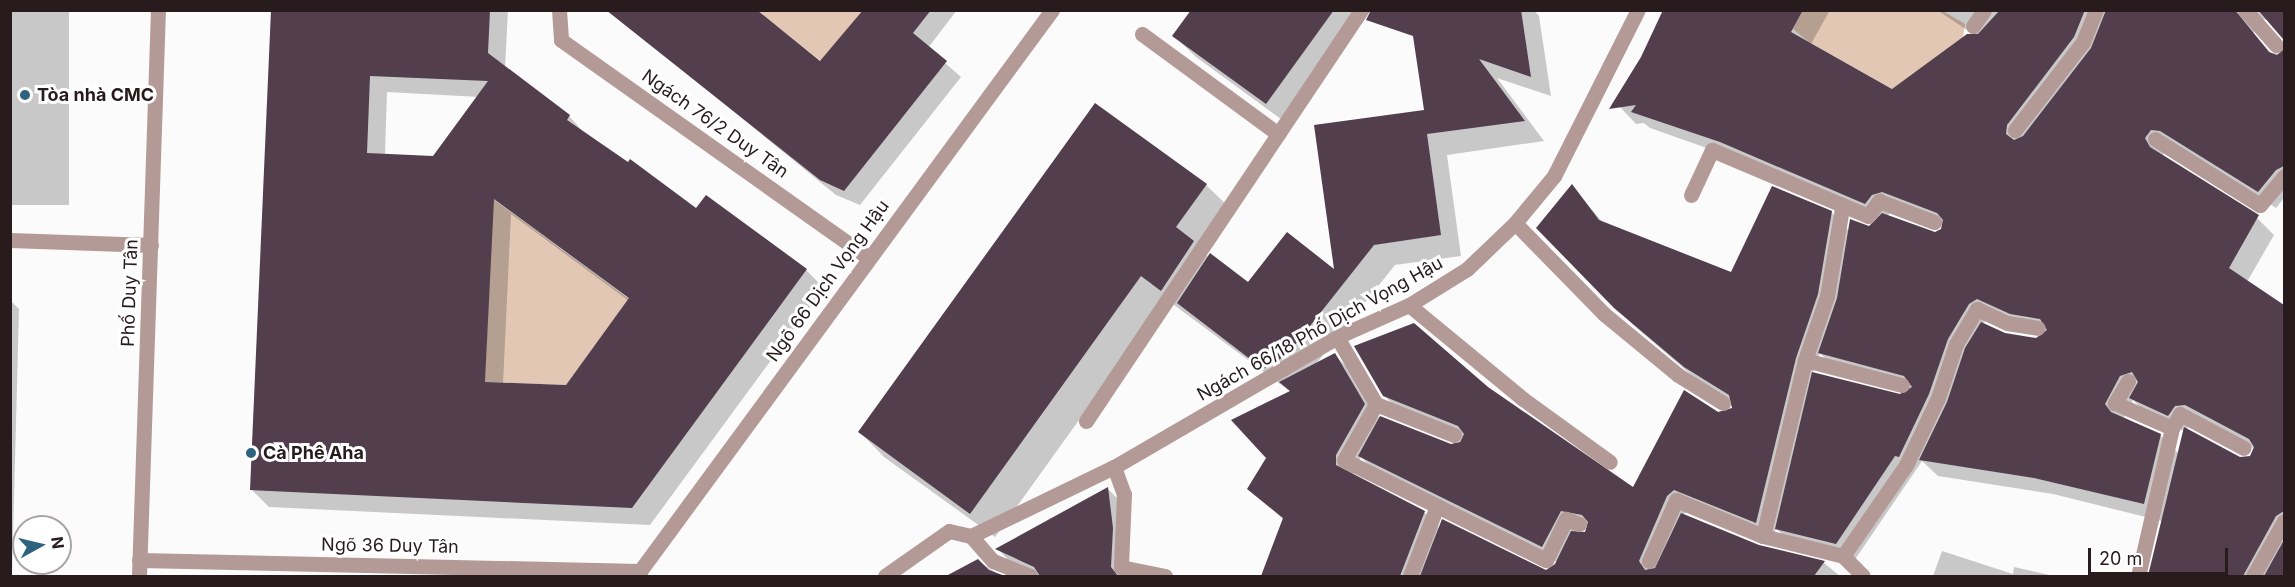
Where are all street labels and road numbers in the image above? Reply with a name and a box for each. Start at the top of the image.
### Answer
street label: Ngách 76/2 Duy Tân [637,65,793,183]
street label: Ngõ 66 Dịch Vọng Hậu [762,196,894,366]
street label: Phố Duy Tân [117,239,143,347]
street label: Ngách 66/18 Phố Dịch Vọng Hậu [1193,252,1447,406]
street label: Ngõ 36 Duy Tân [321,534,459,558]

